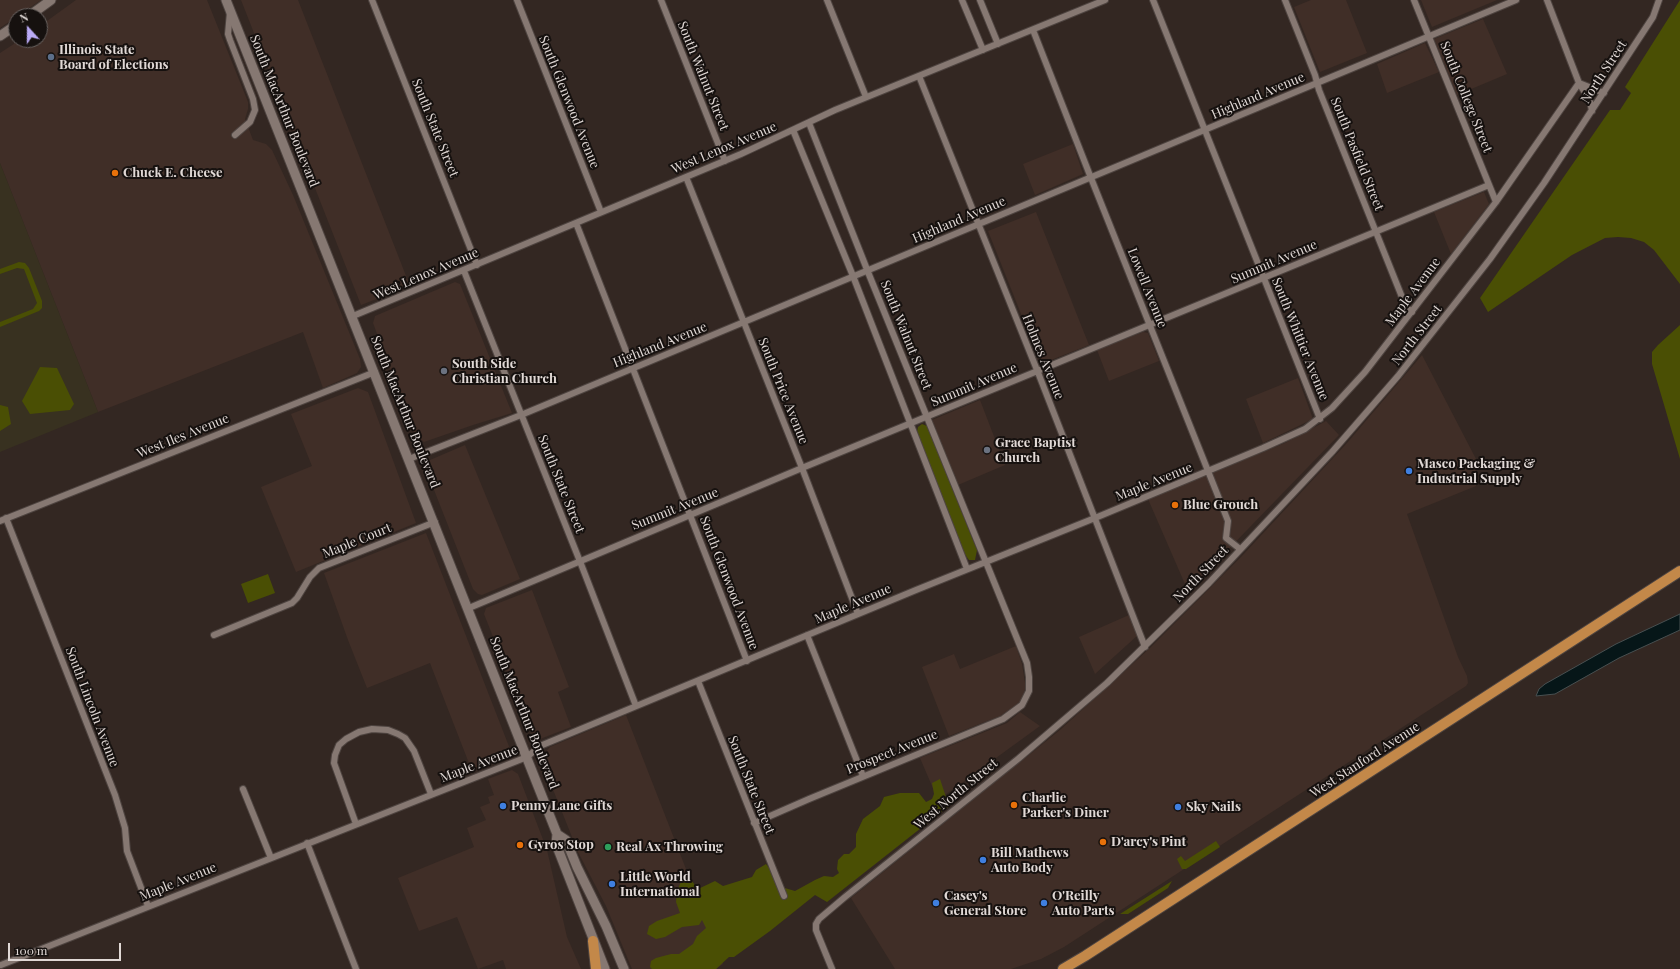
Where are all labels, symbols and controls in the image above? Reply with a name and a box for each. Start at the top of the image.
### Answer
north arrow [8,8,48,48]
text: N [17,9,30,26]
street label: South Walnut Street [674,19,732,133]
street label: South MacArthur Boulevard [246,33,322,189]
street label: South Glenwood Avenue [535,33,603,171]
street label: North Street [1578,37,1630,107]
street label: South College Street [1437,39,1495,155]
place label: Illinois State Board of Elections [59,42,169,73]
marker: Illinois State Board of Elections [46,52,56,62]
street label: Highland Avenue [1209,69,1307,123]
street label: South State Street [408,77,462,179]
street label: South Pasfield Street [1327,95,1387,213]
street label: West Lenox Avenue [669,119,779,177]
place label: Chuck E. Cheese [123,165,223,181]
marker: Chuck E. Cheese [110,168,120,178]
street label: Highland Avenue [910,193,1008,247]
street label: Summit Avenue [1229,237,1319,287]
street label: West Lenox Avenue [371,245,481,303]
street label: Lowell Avenue [1124,246,1170,330]
street label: Maple Avenue [1382,255,1444,329]
street label: South Whittier Avenue [1268,275,1332,403]
street label: South Walnut Street [877,278,935,392]
street label: North Street [1389,302,1445,368]
street label: Holmes Avenue [1019,312,1067,402]
street label: Highland Avenue [611,319,709,371]
street label: South MacArthur Boulevard [367,334,443,490]
street label: South Price Avenue [755,336,811,446]
place label: South Side Christian Church [452,356,557,387]
street label: Summit Avenue [929,360,1019,410]
marker: South Side Christian Church [439,366,449,376]
street label: West Iles Avenue [135,410,231,462]
street label: South State Street [534,433,588,535]
place label: Grace Baptist Church [995,435,1076,466]
marker: Grace Baptist Church [982,445,992,455]
place label: Masco Packaging & Industrial Supply [1417,456,1535,487]
street label: Maple Avenue [1113,459,1195,505]
marker: Masco Packaging & Industrial Supply [1404,466,1414,476]
street label: Summit Avenue [629,484,721,534]
place label: Blue Grouch [1183,497,1258,513]
marker: Blue Grouch [1170,500,1180,510]
street label: South Glenwood Avenue [696,514,762,652]
street label: Maple Court [320,520,394,562]
street label: North Street [1170,543,1232,605]
street label: Maple Avenue [812,581,894,627]
street label: South MacArthur Boulevard [486,635,562,791]
street label: South Lincoln Avenue [62,645,122,769]
street label: West Stanford Avenue [1307,719,1423,801]
street label: Prospect Avenue [844,727,940,777]
street label: South State Street [724,734,778,836]
street label: Maple Avenue [438,742,520,786]
street label: West North Street [911,755,1001,833]
place label: Charlie Parker's Diner [1022,790,1109,821]
place label: Penny Lane Gifts [511,798,612,814]
place label: Sky Nails [1186,799,1241,815]
marker: Charlie Parker's Diner [1009,800,1019,810]
marker: Penny Lane Gifts [498,801,508,811]
marker: Sky Nails [1173,802,1183,812]
place label: D'arcy's Pint [1111,834,1186,850]
place label: Gyros Stop [528,837,594,853]
marker: D'arcy's Pint [1098,837,1108,847]
place label: Real Ax Throwing [616,839,723,855]
marker: Gyros Stop [515,840,525,850]
marker: Real Ax Throwing [603,842,613,852]
place label: Bill Mathews Auto Body [991,845,1069,876]
marker: Bill Mathews Auto Body [978,855,988,865]
street label: Maple Avenue [137,859,219,905]
place label: Little World International [620,869,699,900]
marker: Little World International [607,879,617,889]
place label: Casey's General Store [944,888,1026,919]
place label: O'Reilly Auto Parts [1052,888,1115,919]
marker: Casey's General Store [931,898,941,908]
marker: O'Reilly Auto Parts [1039,898,1049,908]
scale bar [10,935,123,961]
text: 100 m [15,942,47,958]

